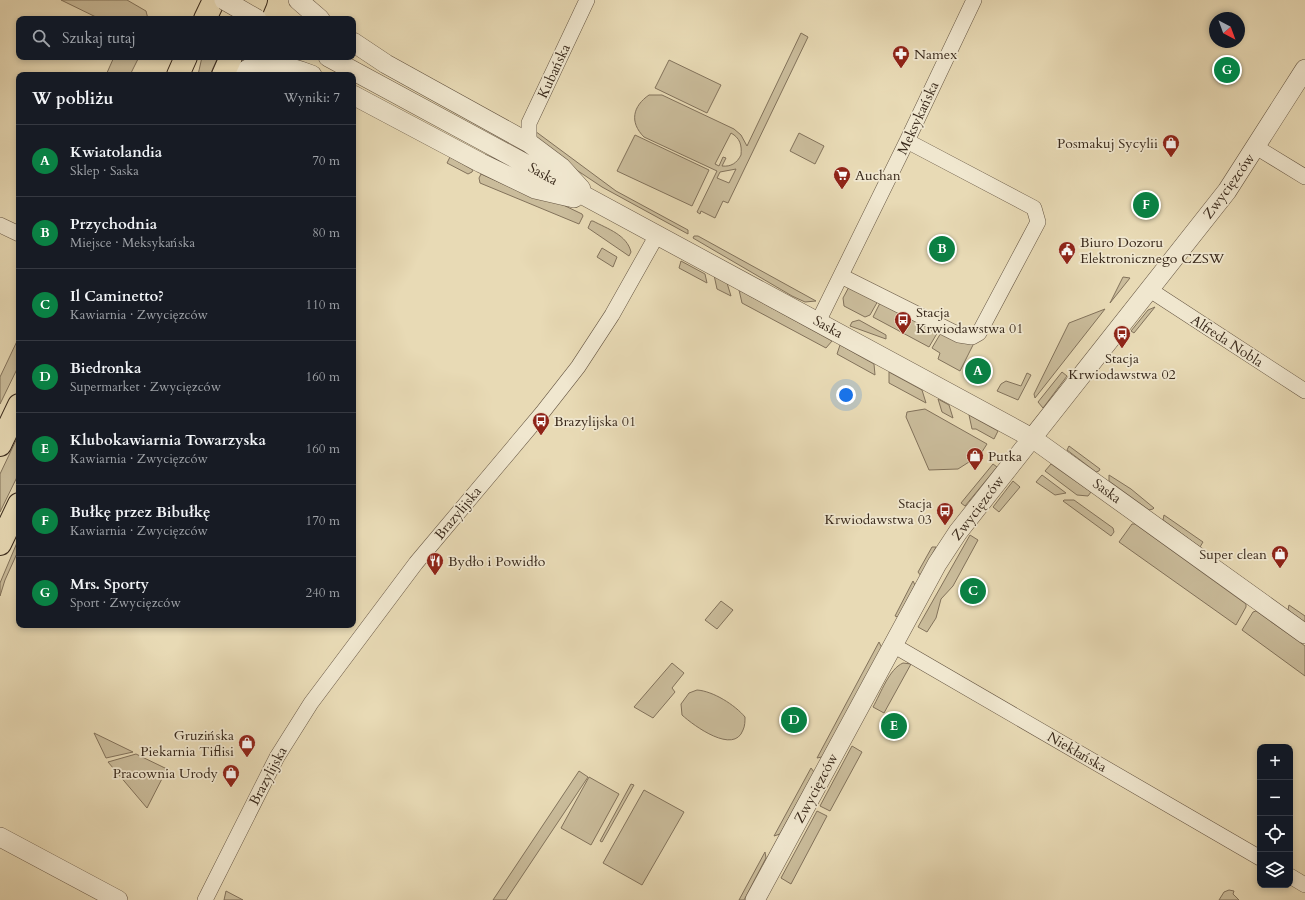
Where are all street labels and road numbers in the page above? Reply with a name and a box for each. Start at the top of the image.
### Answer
street label: Kubańska [533,41,575,101]
street label: Meksykańska [893,78,943,158]
street label: Zwycięzców [1199,149,1260,223]
street label: Saska [525,158,561,190]
street label: Alfreda Nobla [1187,310,1267,372]
street label: Saska [810,311,846,343]
street label: Zwycięzców [947,471,1009,544]
street label: Saska [1089,474,1125,508]
street label: Brazylijska [430,482,486,544]
street label: Niekłańska [1044,727,1110,777]
street label: Brazylijska [245,743,291,809]
street label: Zwycięzców [790,749,843,826]

